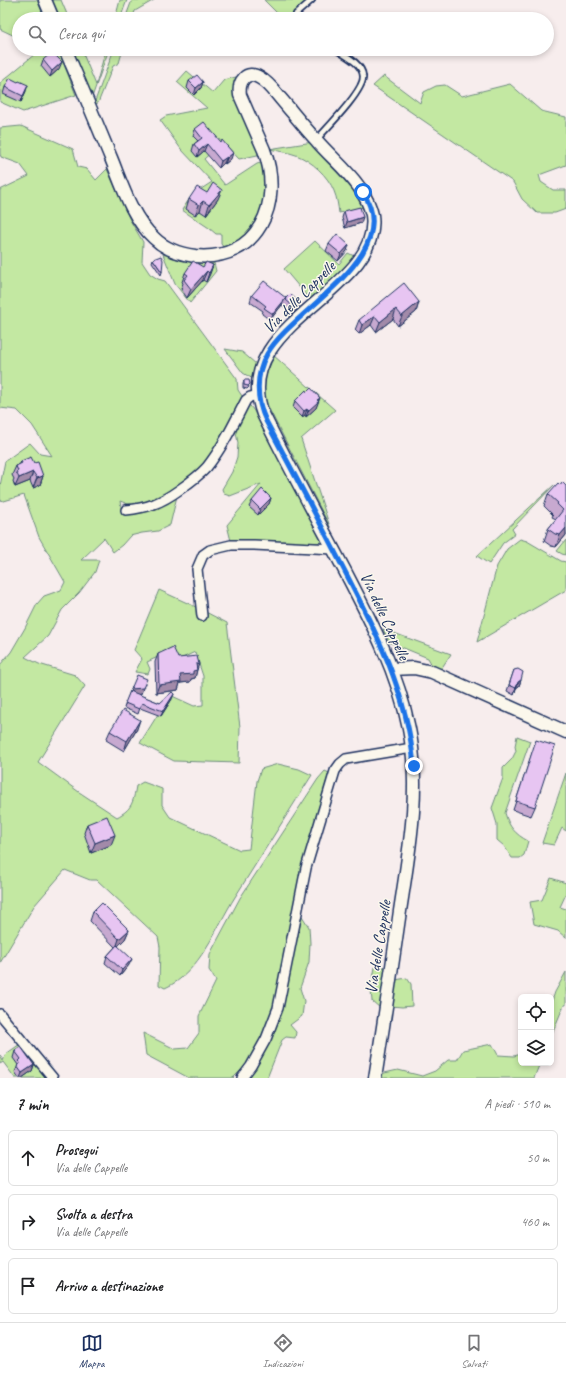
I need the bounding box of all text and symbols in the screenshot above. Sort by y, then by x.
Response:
search box [12,12,554,56]
icon: search [26,23,48,45]
text: Cerca qui [58,25,104,44]
route start [354,183,372,201]
street label: Via delle Cappelle [258,255,341,338]
street label: Via delle Cappelle [356,569,415,665]
route end [405,757,423,775]
street label: Via delle Cappelle [360,897,396,995]
map controls [518,994,554,1066]
button: locate [518,994,554,1030]
button: layers [518,1030,554,1066]
text: 7 min [16,1094,49,1115]
text: A piedi · 510 m [485,1096,550,1112]
text: Prosegui [55,1141,97,1160]
icon: ahead [17,1147,39,1169]
text: 50 m [527,1150,549,1166]
text: Via delle Cappelle [55,1160,127,1176]
text: Svolta a destra [55,1205,132,1224]
icon: right [17,1211,39,1233]
text: 460 m [521,1214,549,1230]
text: Via delle Cappelle [55,1224,127,1240]
icon: arrive [17,1275,39,1297]
text: Arrivo a destinazione [55,1277,163,1296]
tab: Mappa [79,1332,105,1370]
tab: Indicazioni [263,1332,303,1370]
tab: Salvati [461,1332,487,1370]

